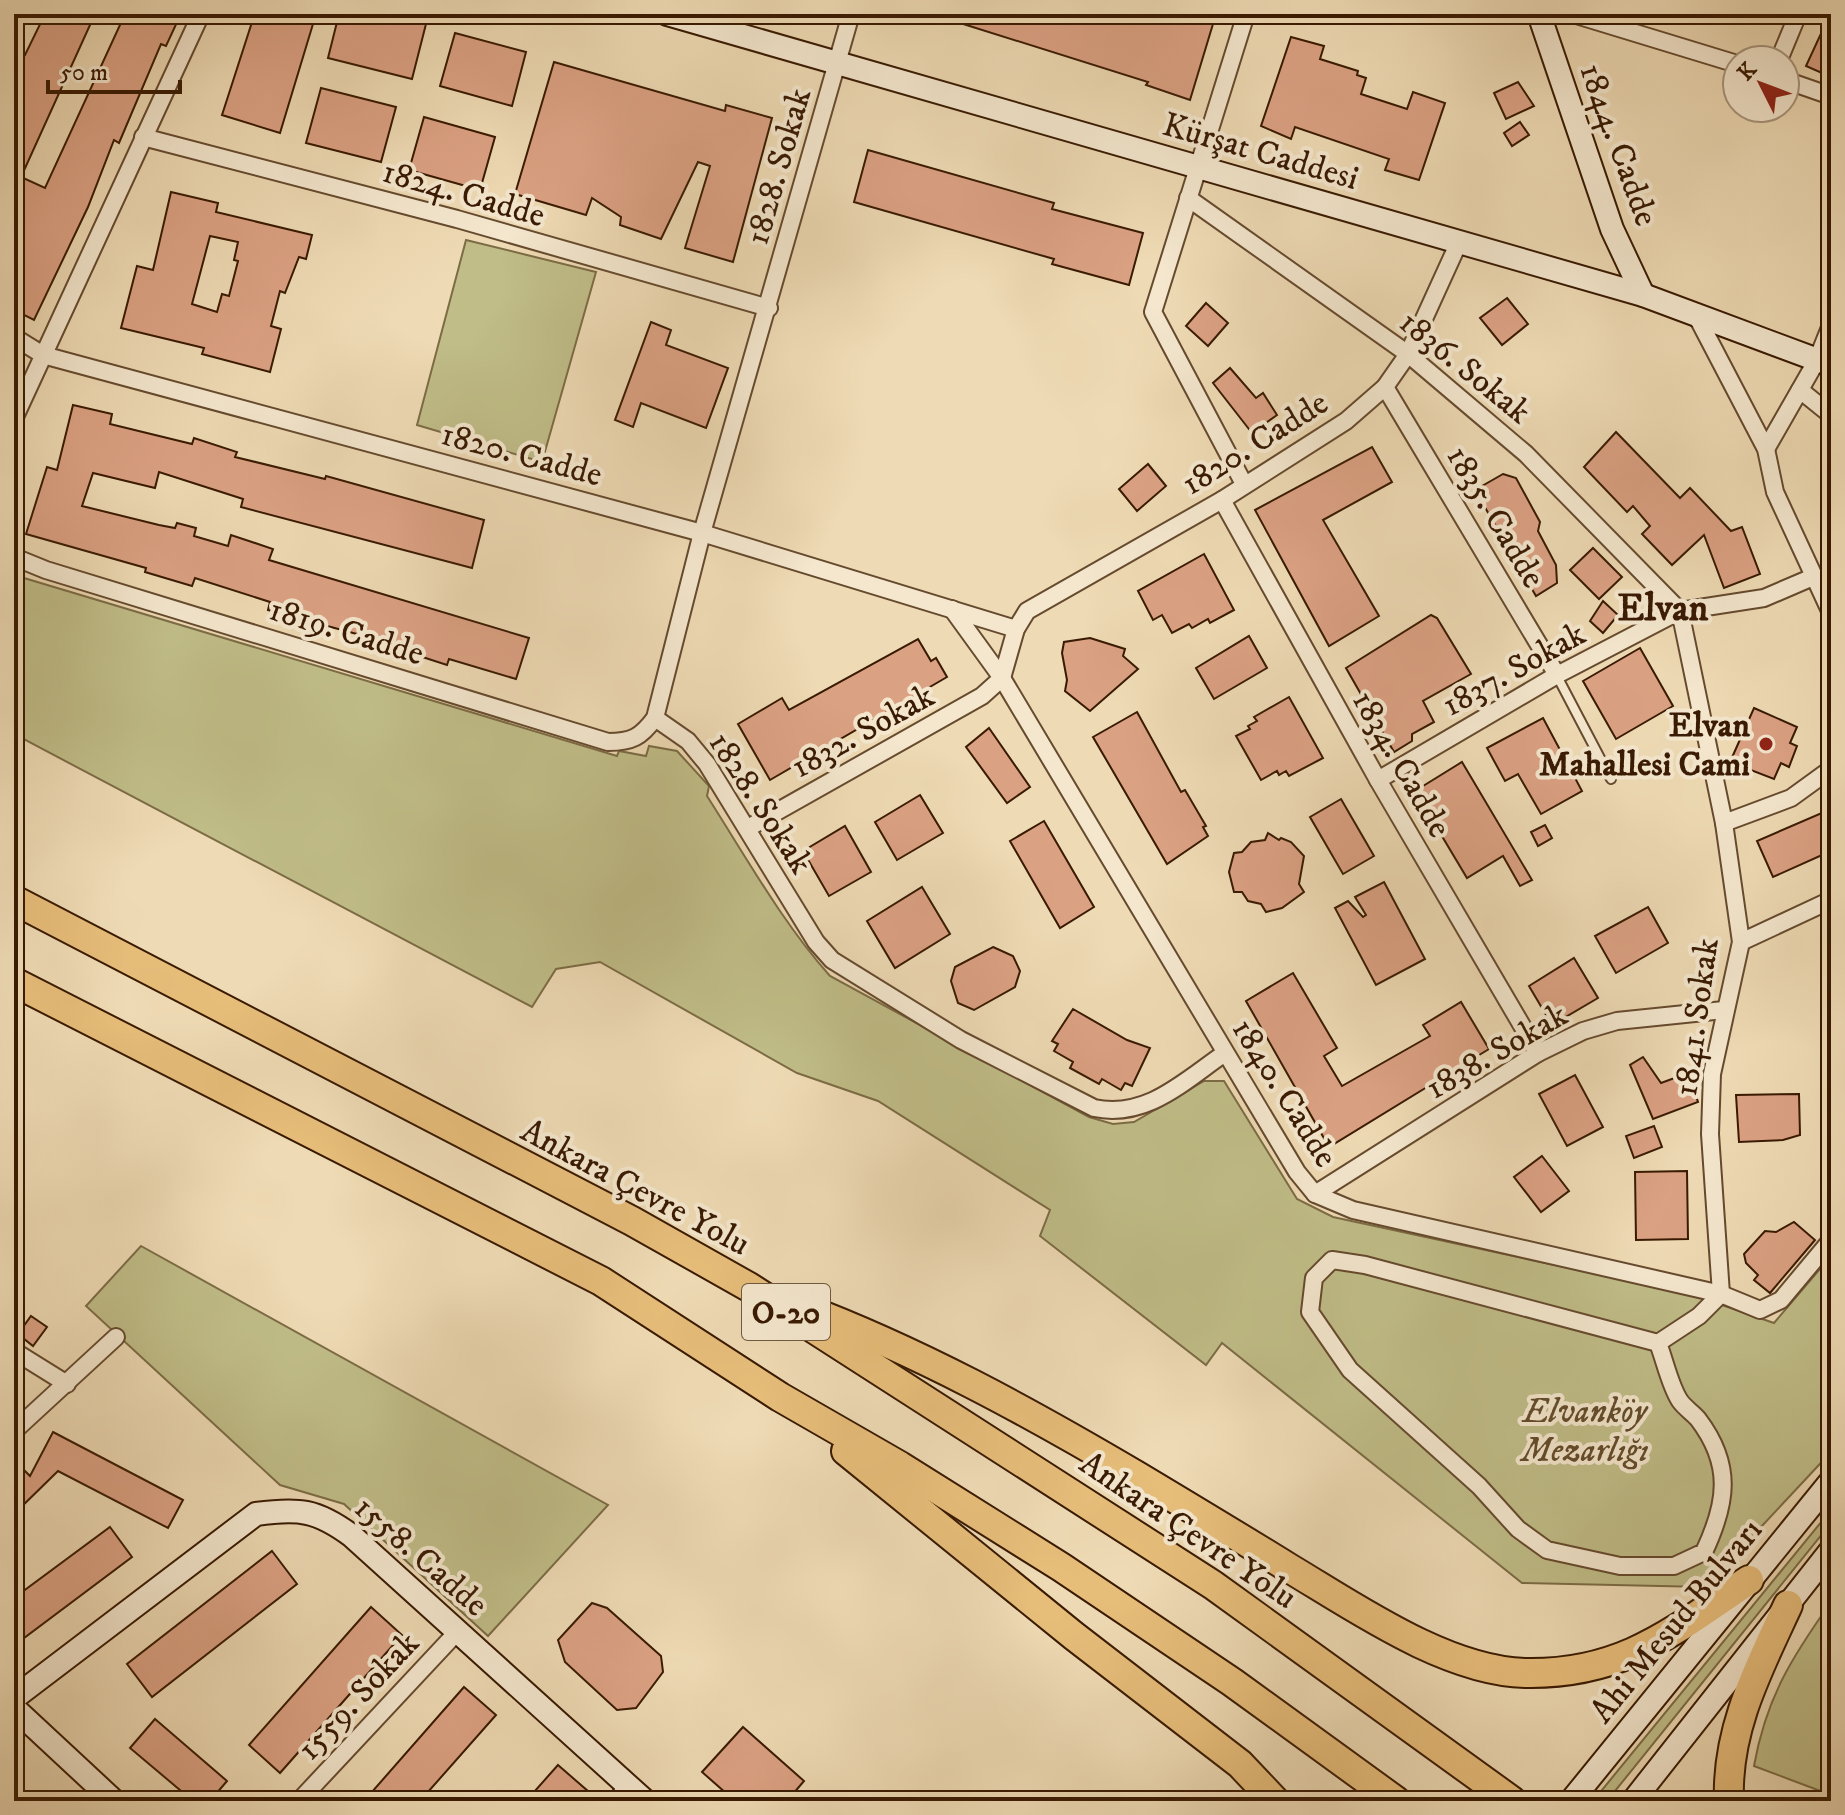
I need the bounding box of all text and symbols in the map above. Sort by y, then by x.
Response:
scale bar [48,44,180,94]
north arrow [1721,44,1801,124]
text: K [1732,56,1763,86]
text: 50 m [60,58,108,88]
street label: 1844. Cadde [1569,58,1667,232]
street label: 1828. Sokak [737,83,821,250]
street label: Kürşat Caddesi [1158,104,1363,200]
street label: 1824. Cadde [377,151,550,237]
street label: 1836. Sokak [1390,302,1539,434]
street label: 1820. Cadde [1174,382,1336,505]
street label: 1820. Cadde [436,413,607,497]
street label: 1835. Cadde [1436,438,1554,596]
district label: Elvan [1618,585,1709,633]
street label: 1819. Cadde [264,589,429,675]
street label: 1837. Sokak [1435,613,1593,726]
street label: 1832. Sokak [784,675,942,788]
street label: 1834. Cadde [1342,683,1460,845]
place label: Elvan Mahallesi Cami [1539,705,1750,786]
street label: 1828. Sokak [699,724,822,882]
marker: Elvan Mahallesi Cami [1757,735,1775,753]
street label: 1841. Sokak [1665,935,1729,1099]
street label: 1838. Sokak [1419,994,1576,1109]
street label: 1840. Cadde [1222,1011,1347,1175]
street label: Ankara Çevre Yolu [514,1110,757,1266]
road number: O-20 [742,1284,830,1340]
park label: Elvanköy Mezarlığı [1520,1391,1649,1472]
street label: Ankara Çevre Yolu [1071,1443,1304,1619]
street label: 1558. Cadde [345,1487,496,1626]
street label: Ahi Mesud Bulvarı [1581,1511,1772,1732]
street label: 1559. Sokak [288,1623,429,1769]

